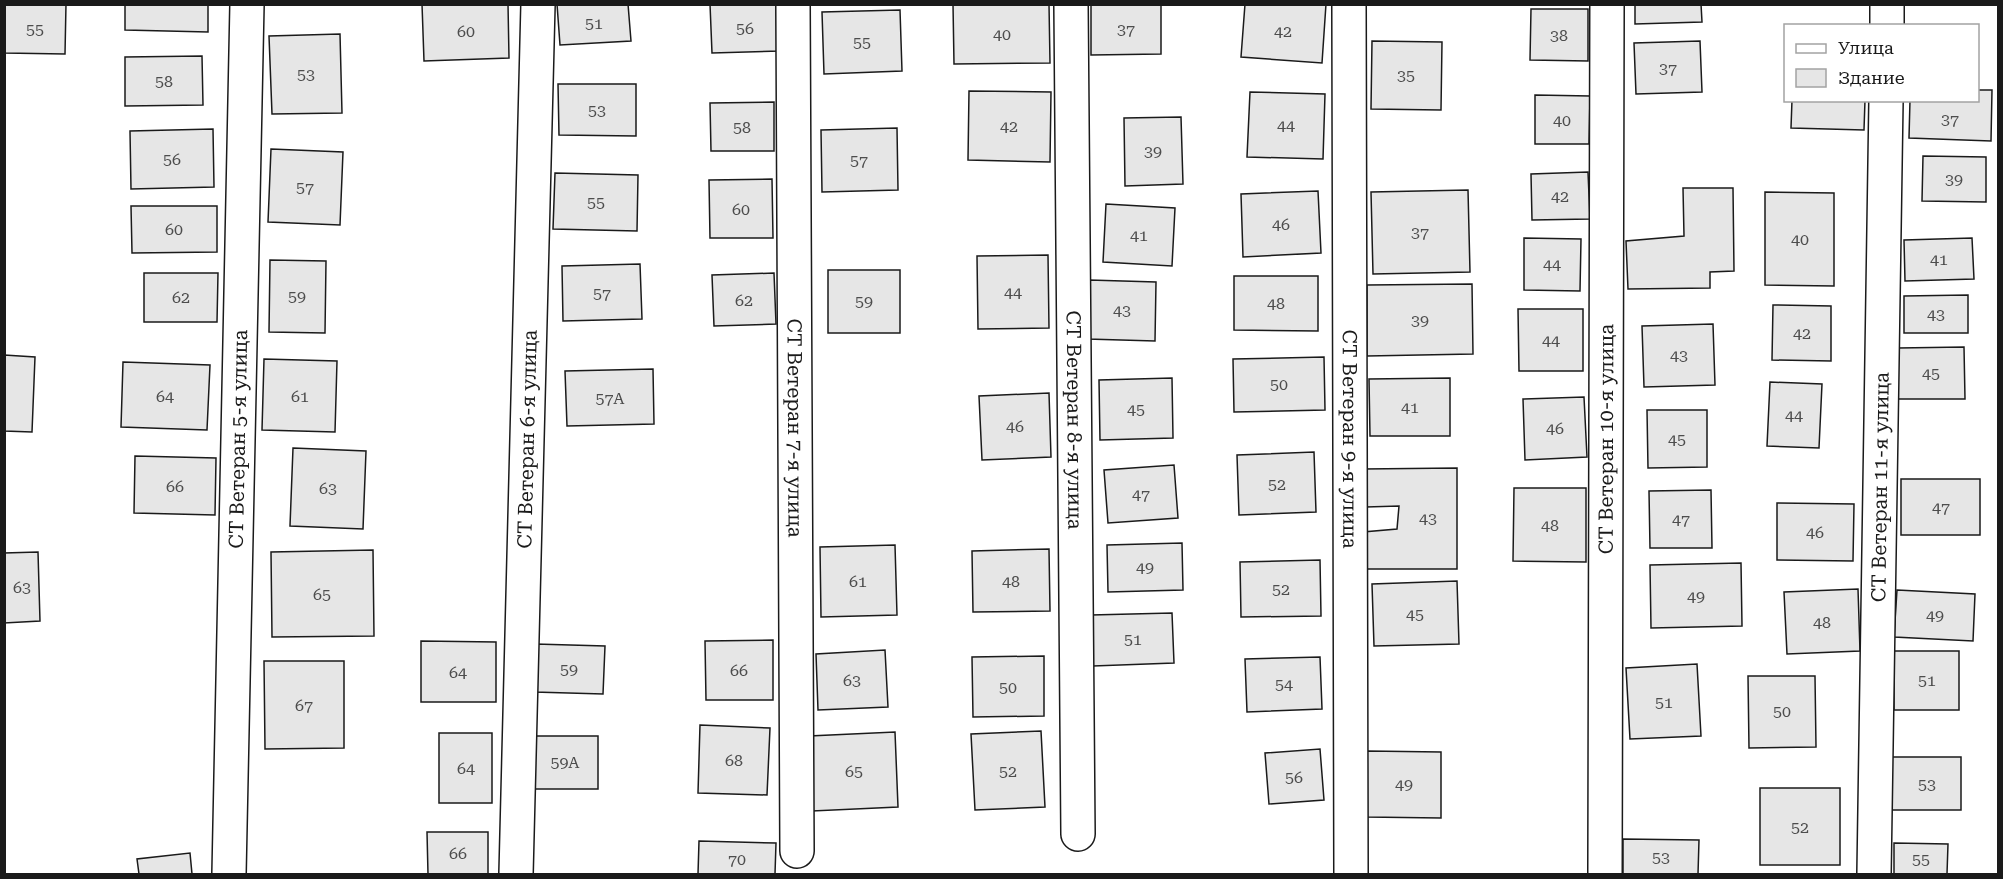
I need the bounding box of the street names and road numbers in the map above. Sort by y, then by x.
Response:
street label: СТ Ветеран 8-я улица [1062,310,1087,530]
street label: СТ Ветеран 7-я улица [782,318,808,538]
street label: СТ Ветеран 10-я улица [1594,324,1618,554]
street label: СТ Ветеран 5-я улица [224,329,252,549]
street label: СТ Ветеран 6-я улица [512,329,542,549]
street label: СТ Ветеран 9-я улица [1338,329,1362,549]
street label: СТ Ветеран 11-я улица [1866,372,1894,602]

